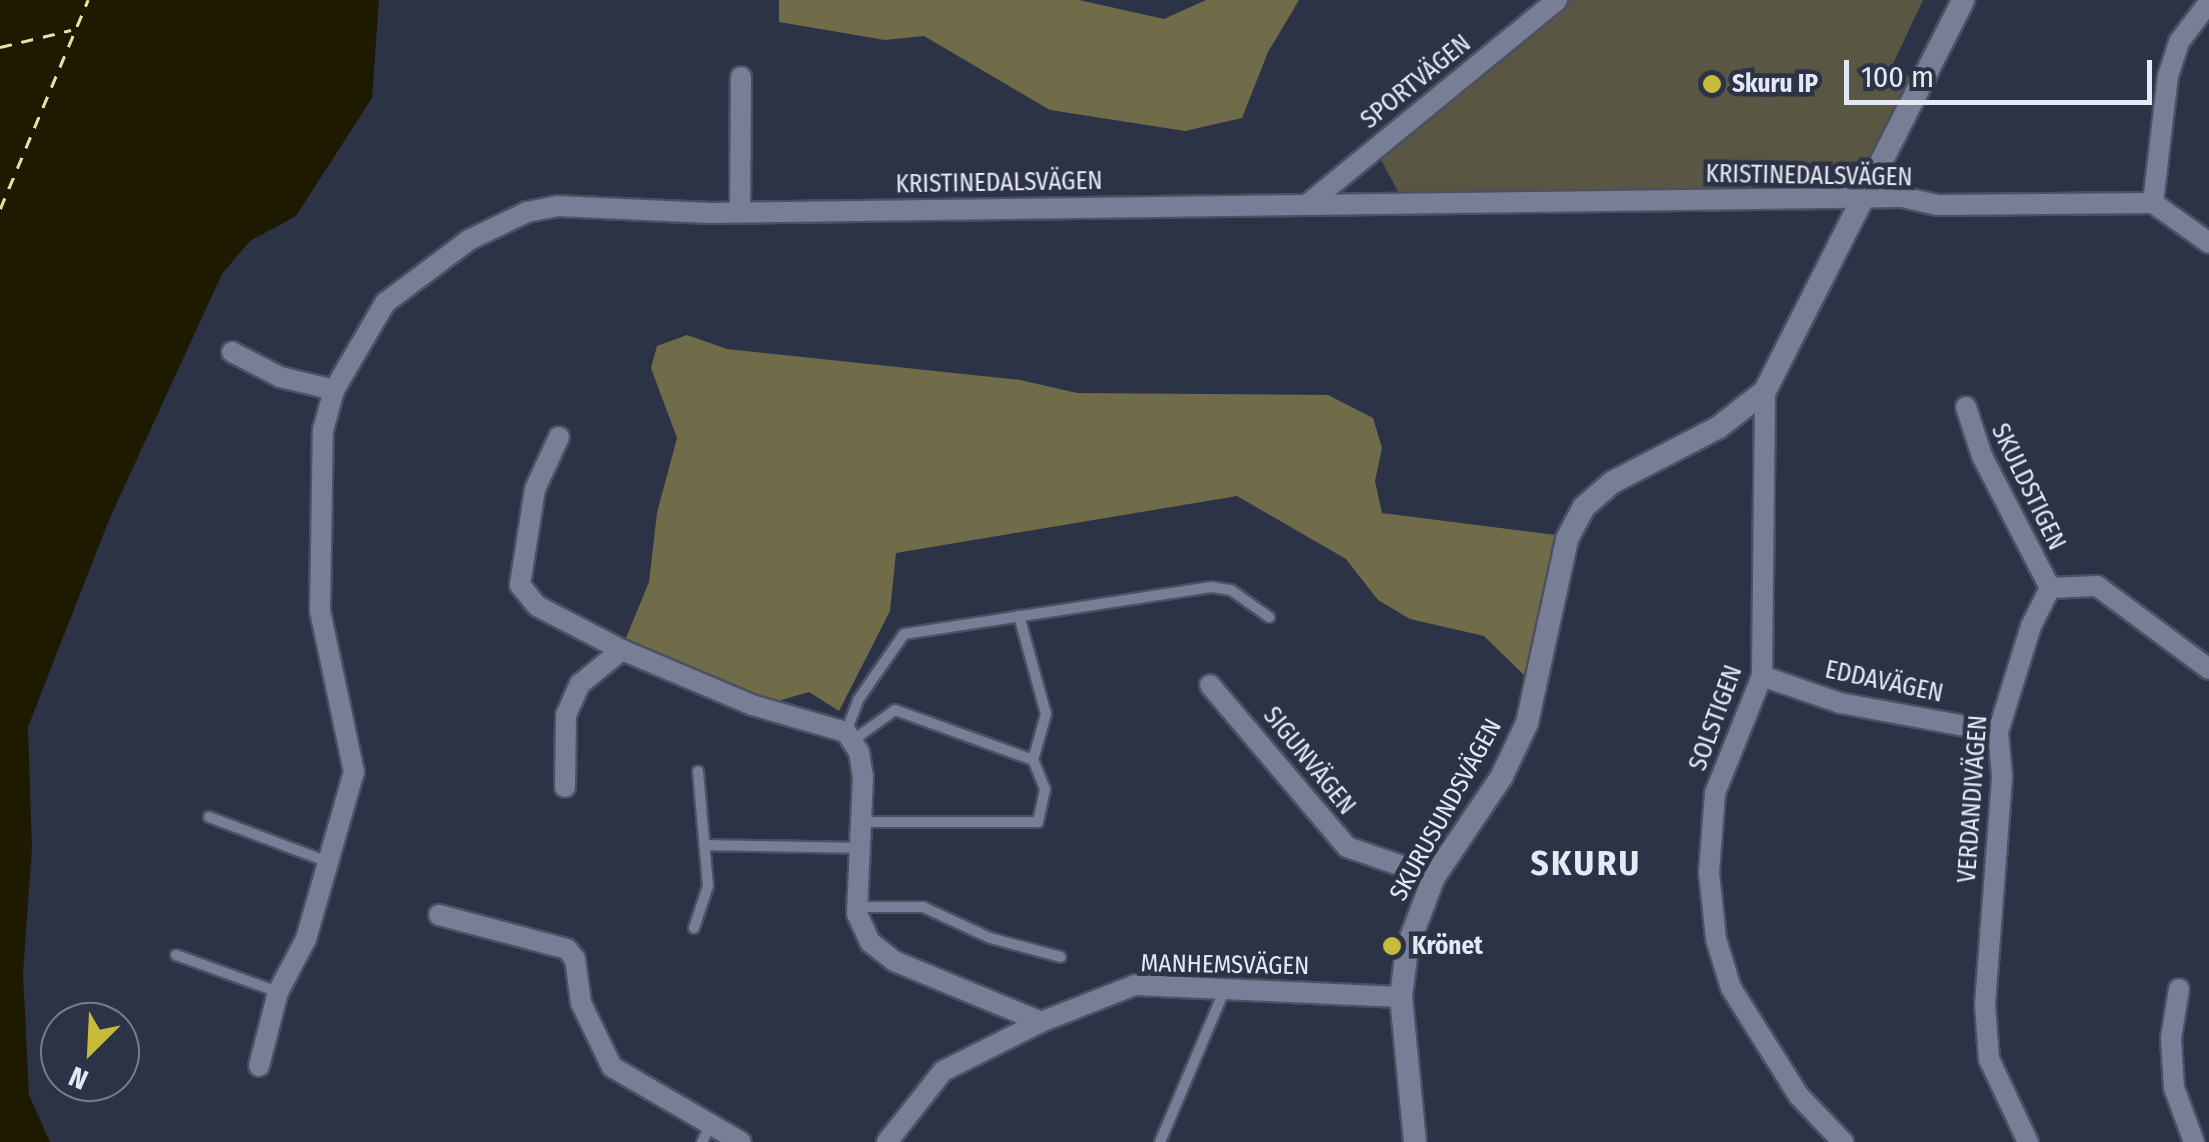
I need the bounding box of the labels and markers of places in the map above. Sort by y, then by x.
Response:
place label: Skuru IP [1732,69,1818,99]
marker: Skuru IP [1701,73,1723,95]
place label: Krönet [1412,931,1483,961]
marker: Krönet [1381,935,1403,957]

